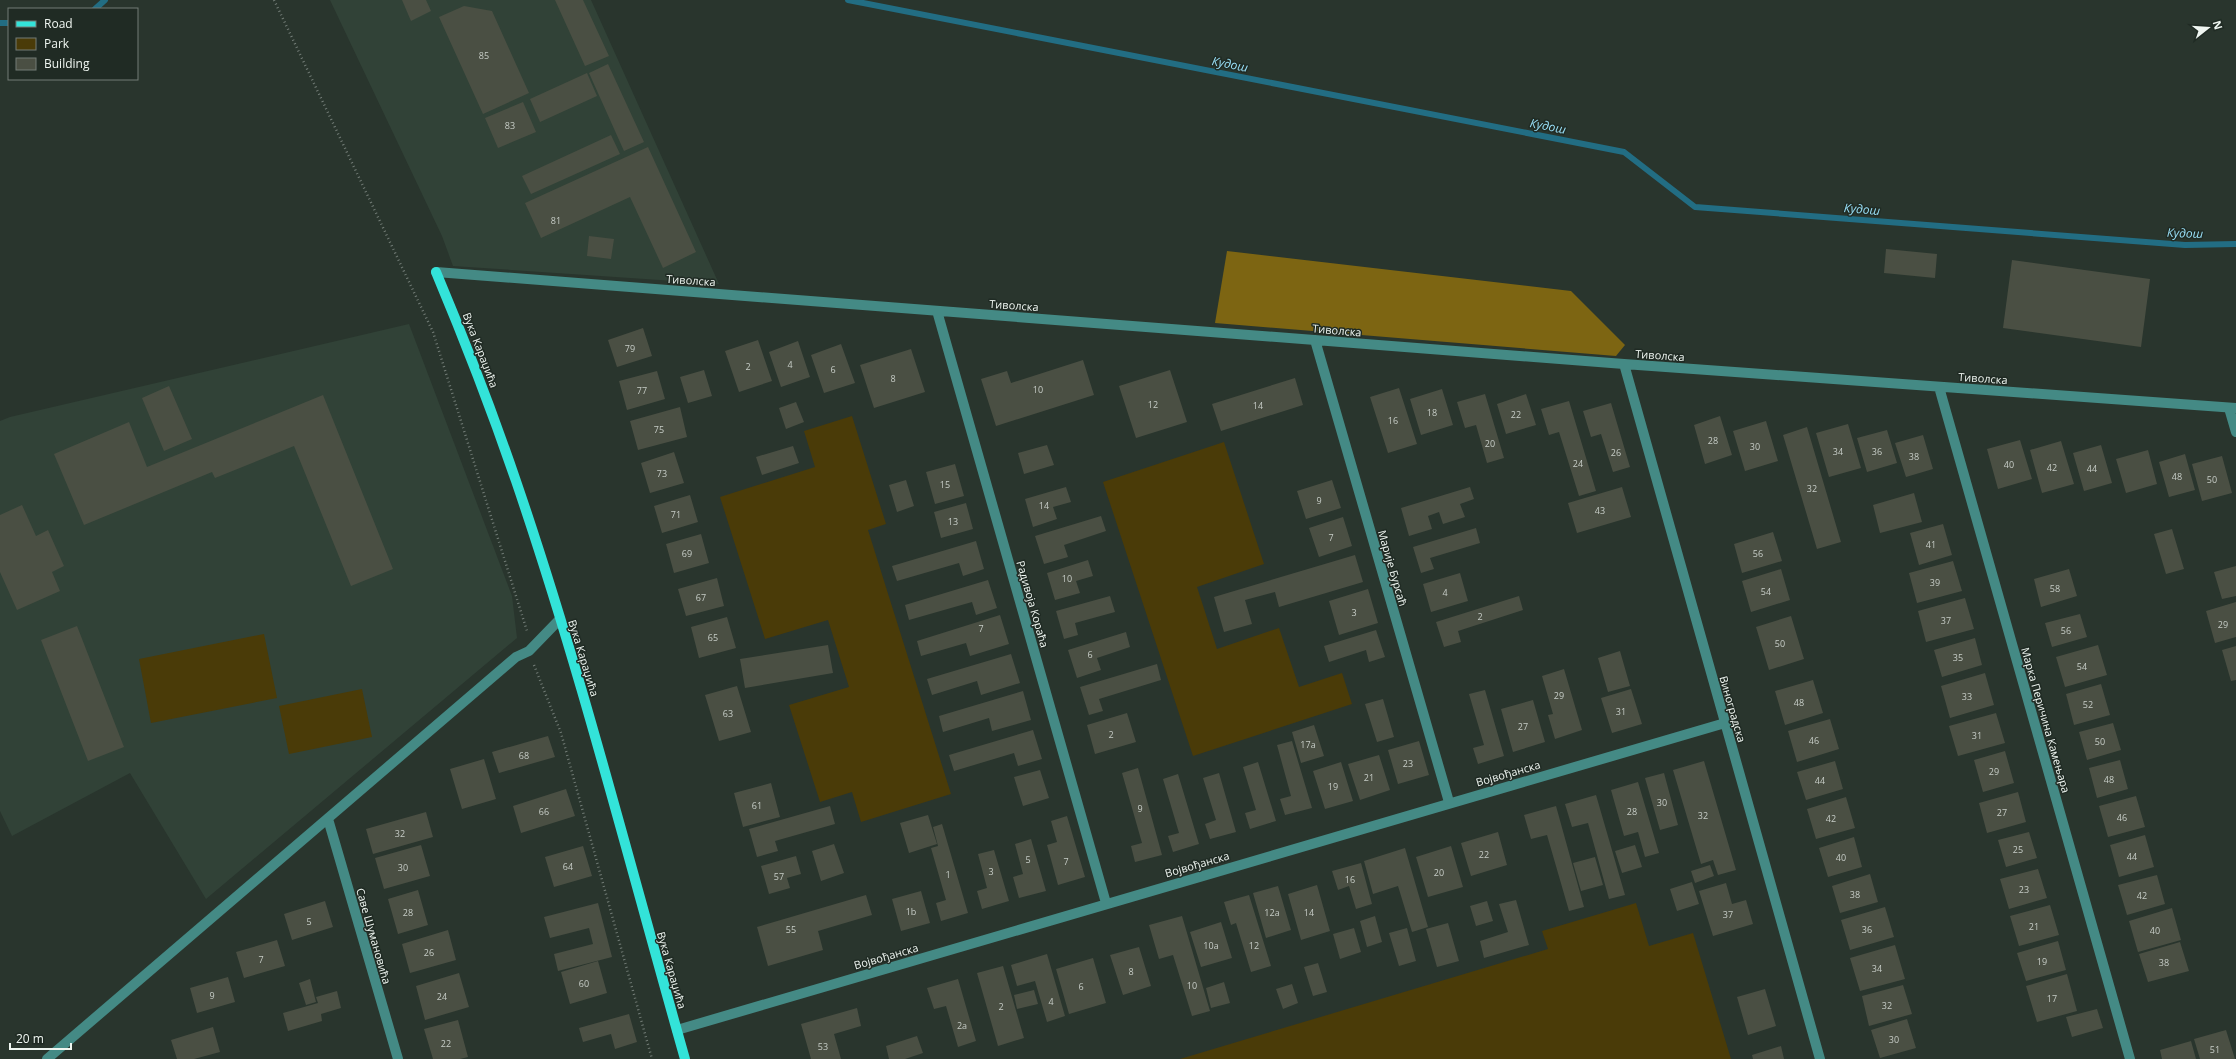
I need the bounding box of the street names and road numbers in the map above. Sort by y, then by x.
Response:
street label: Тиволска [666,271,716,289]
street label: Тиволска [989,296,1039,314]
street label: Вука Караџића [460,310,502,390]
street label: Тиволска [1312,320,1362,340]
street label: Тиволска [1635,346,1685,364]
street label: Тиволска [1958,369,2008,387]
street label: Марије Бурсаћ [1375,528,1411,608]
street label: Радивоја Кораћа [1013,559,1053,649]
street label: Вука Караџића [565,618,603,698]
street label: Марка Перичина Камењара [2018,646,2074,794]
street label: Виноградска [1716,674,1750,744]
street label: Војвођанска [1474,757,1542,789]
street label: Војвођанска [1163,848,1231,880]
street label: Саве Шумановића [353,886,395,986]
street label: Вука Караџића [654,930,690,1010]
street label: Војвођанска [852,940,920,972]

